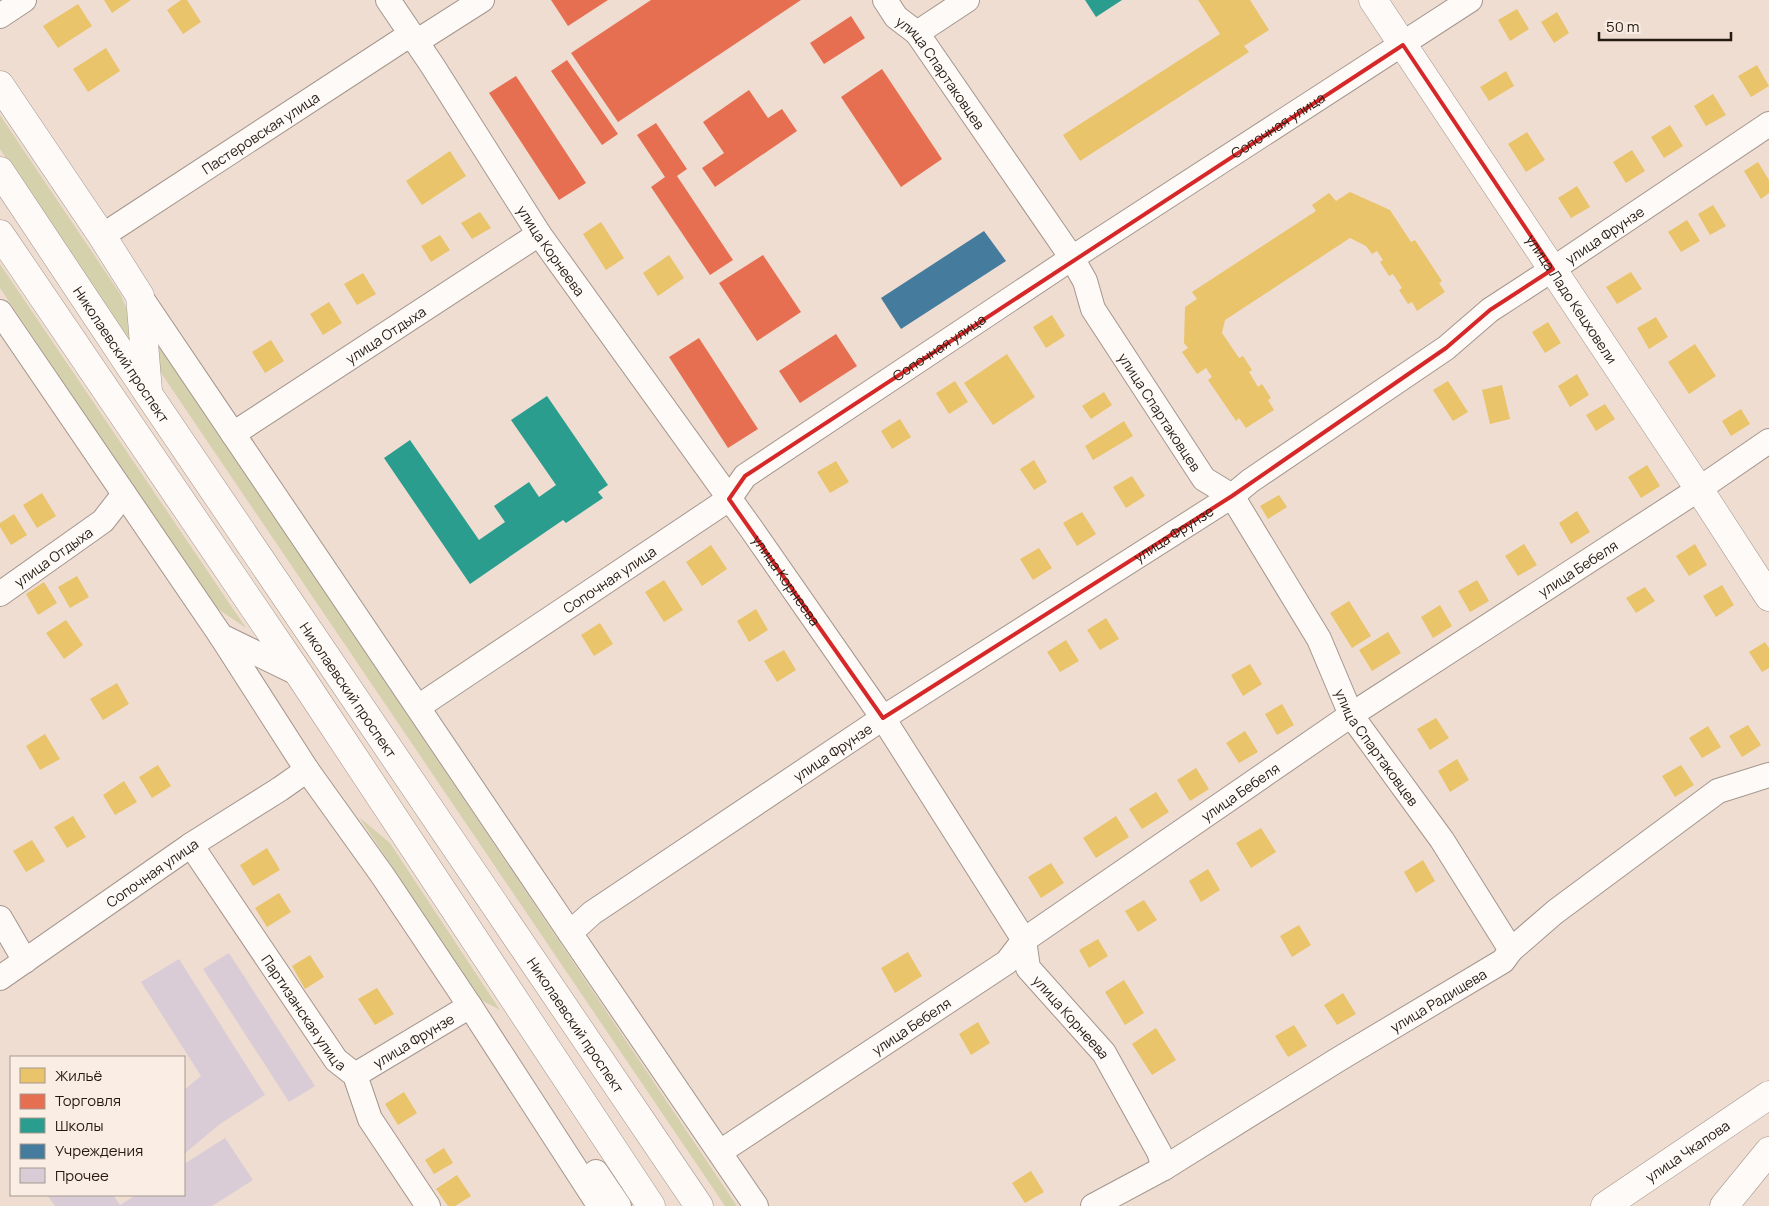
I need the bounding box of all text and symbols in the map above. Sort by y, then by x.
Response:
scale bar [1599,10,1732,42]
street label: улица Спартаковцев [892,11,990,133]
text: 50 m [1606,16,1640,37]
street label: Пастеровская улица [198,87,323,178]
street label: Сопочная улица [1227,87,1328,162]
street label: улица Корнеева [513,201,590,299]
street label: улица Фрунзе [1561,201,1647,268]
street label: улица Ладо Кецховели [1522,230,1622,367]
street label: Николаевский проспект [70,282,174,426]
street label: улица Отдыха [342,301,429,368]
street label: Сопочная улица [888,309,989,385]
street label: улица Спартаковцев [1114,349,1206,475]
street label: улица Фрунзе [1130,501,1217,566]
street label: улица Отдыха [10,522,96,591]
street label: улица Корнеева [749,531,825,629]
street label: улица Бебеля [1534,535,1621,601]
street label: Сопочная улица [559,541,660,617]
street label: Николаевский проспект [296,618,402,761]
street label: улица Спартаковцев [1331,685,1424,810]
street label: улица Фрунзе [789,719,876,785]
street label: улица Бебеля [1197,758,1283,825]
street label: Сопочная улица [102,834,202,911]
street label: Партизанская улица [258,951,351,1074]
street label: Николаевский проспект [523,953,629,1096]
street label: улица Радищева [1386,964,1490,1036]
street label: улица Корнеева [1029,971,1115,1062]
street label: улица Бебеля [868,992,954,1059]
street label: улица Фрунзе [369,1008,457,1072]
legend [10,1056,185,1196]
text: Жильё [55,1065,103,1086]
text: Торговля [55,1090,121,1111]
text: Школы [55,1115,103,1136]
street label: улица Чкалова [1641,1115,1733,1186]
text: Учреждения [55,1140,143,1161]
text: Прочее [55,1165,109,1186]

